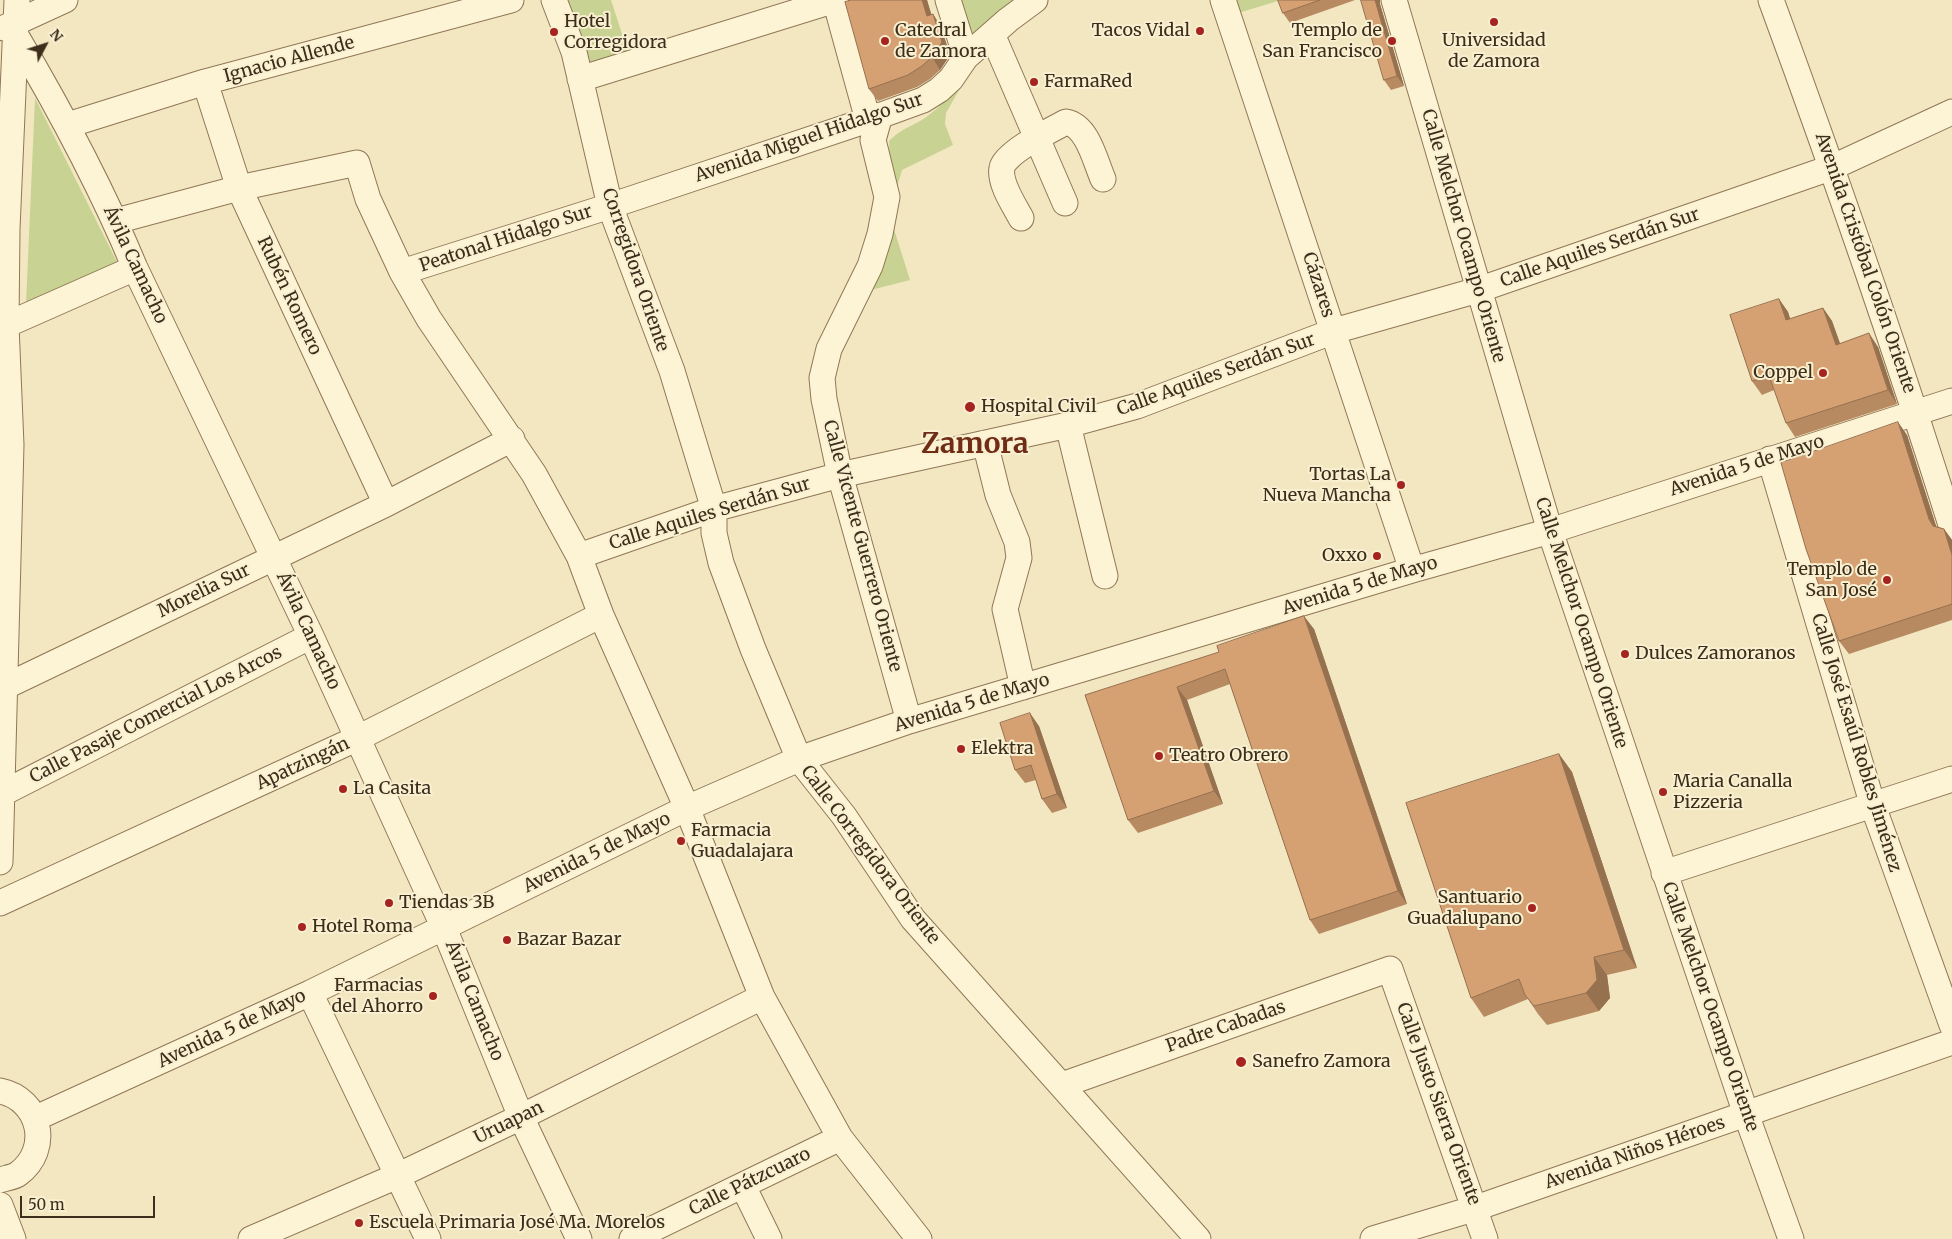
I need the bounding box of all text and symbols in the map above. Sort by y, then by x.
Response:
place label: Hotel Corregidora [564,11,667,54]
marker: Universidad de Zamora [1488,16,1500,28]
north arrow [20,20,70,70]
place label: Catedral de Zamora [895,20,987,62]
place label: Tacos Vidal [1092,20,1190,42]
place label: Templo de San Francisco [1262,20,1382,62]
text: N [46,25,67,45]
marker: Tacos Vidal [1194,25,1206,37]
marker: Hotel Corregidora [548,26,560,38]
place label: Universidad de Zamora [1442,30,1546,72]
street label: Ignacio Allende [221,32,357,88]
marker: Catedral de Zamora [879,35,891,47]
marker: Templo de San Francisco [1386,35,1398,47]
place label: FarmaRed [1044,71,1132,93]
marker: FarmaRed [1028,76,1040,88]
street label: Avenida Miguel Hidalgo Sur [692,89,926,187]
street label: Calle Melchor Ocampo Oriente [1416,107,1510,365]
street label: Avenida Cristóbal Colón Oriente [1810,130,1920,396]
street label: Corregidora Oriente [597,185,673,355]
street label: Peatonal Hidalgo Sur [417,201,595,277]
street label: Ávila Camacho [98,203,172,327]
street label: Calle Aquiles Serdán Sur [1498,204,1702,292]
street label: Rubén Romero [252,233,326,359]
street label: Cázares [1297,250,1339,320]
street label: Calle Aquiles Serdán Sur [1114,329,1318,421]
place label: Coppel [1753,362,1813,384]
marker: Coppel [1817,367,1829,379]
place label: Hospital Civil [981,396,1096,418]
marker: Hospital Civil [963,400,977,414]
street label: Calle Vicente Guerrero Oriente [818,418,906,674]
district label: Zamora [921,428,1029,462]
street label: Avenida 5 de Mayo [1667,431,1827,501]
place label: Tortas La Nueva Mancha [1263,464,1391,506]
street label: Calle Aquiles Serdán Sur [607,473,813,555]
marker: Tortas La Nueva Mancha [1395,479,1407,491]
street label: Calle Melchor Ocampo Oriente [1530,495,1632,751]
place label: Oxxo [1322,545,1367,567]
marker: Oxxo [1371,550,1383,562]
street label: Avenida 5 de Mayo [1280,552,1440,620]
street label: Morelia Sur [154,559,254,623]
place label: Templo de San José [1787,559,1877,602]
street label: Ávila Camacho [271,569,345,693]
marker: Templo de San José [1881,574,1893,586]
street label: Calle José Esaúl Robles Jiménez [1806,611,1906,875]
street label: Calle Pasaje Comercial Los Arcos [26,642,286,788]
place label: Dulces Zamoranos [1635,643,1796,665]
marker: Dulces Zamoranos [1619,648,1631,660]
street label: Avenida 5 de Mayo [892,669,1052,737]
street label: Apatzingán [253,733,353,795]
place label: Elektra [971,738,1034,760]
marker: Elektra [955,743,967,755]
place label: Teatro Obrero [1169,745,1288,767]
marker: Teatro Obrero [1153,750,1165,762]
street label: Calle Corregidora Oriente [796,762,944,948]
place label: Maria Canalla Pizzeria [1673,771,1792,814]
place label: La Casita [353,778,431,800]
marker: La Casita [337,783,349,795]
marker: Maria Canalla Pizzeria [1657,786,1669,798]
street label: Avenida 5 de Mayo [520,808,674,898]
place label: Farmacia Guadalajara [691,820,793,862]
marker: Farmacia Guadalajara [675,835,687,847]
street label: Calle Melchor Ocampo Oriente [1657,879,1763,1135]
place label: Santuario Guadalupano [1407,887,1522,930]
place label: Tiendas 3B [399,892,494,914]
marker: Tiendas 3B [383,897,395,909]
marker: Santuario Guadalupano [1526,902,1538,914]
place label: Hotel Roma [312,916,413,938]
marker: Hotel Roma [296,921,308,933]
place label: Bazar Bazar [517,929,622,951]
marker: Bazar Bazar [501,934,513,946]
street label: Ávila Camacho [440,938,508,1064]
place label: Farmacias del Ahorro [331,975,423,1018]
street label: Avenida 5 de Mayo [154,985,310,1073]
marker: Farmacias del Ahorro [427,990,439,1002]
street label: Padre Cabadas [1163,996,1289,1058]
street label: Calle Justo Sierra Oriente [1391,1000,1485,1208]
place label: Sanefro Zamora [1252,1051,1391,1073]
marker: Sanefro Zamora [1234,1055,1248,1069]
street label: Uruapan [471,1097,547,1149]
street label: Avenida Niños Héroes [1542,1112,1728,1194]
street label: Calle Pátzcuaro [686,1143,814,1221]
scale bar [22,1186,158,1218]
text: 50 m [28,1195,65,1214]
place label: Escuela Primaria José Ma. Morelos [369,1212,665,1234]
marker: Escuela Primaria José Ma. Morelos [353,1217,365,1229]

